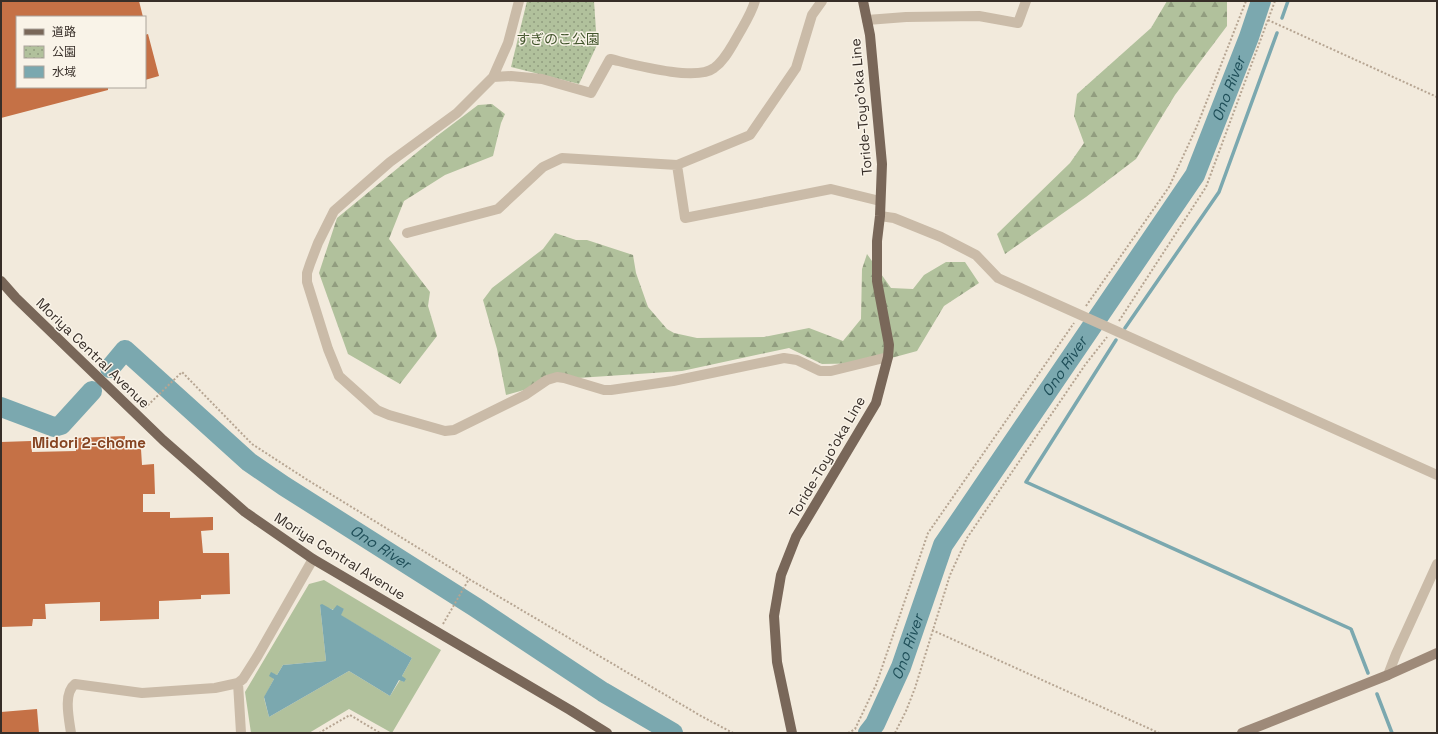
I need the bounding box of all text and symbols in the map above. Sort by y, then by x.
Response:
legend [16,16,146,88]
text: 道路 [52,24,76,40]
park label: すぎのこ公園 [516,30,600,48]
street label: Toride-Toyo'oka Line [846,38,876,176]
text: 公園 [52,44,76,60]
water label: Ono River [1207,53,1250,124]
text: 水域 [52,64,76,80]
street label: Moriya Central Avenue [32,294,154,412]
water label: Ono River [1037,332,1092,400]
street label: Toride-Toyo'oka Line [785,393,869,521]
district label: Midori 2-chome [32,433,146,452]
street label: Moriya Central Avenue [271,508,409,604]
water label: Ono River [347,520,415,574]
water label: Ono River [887,611,928,683]

